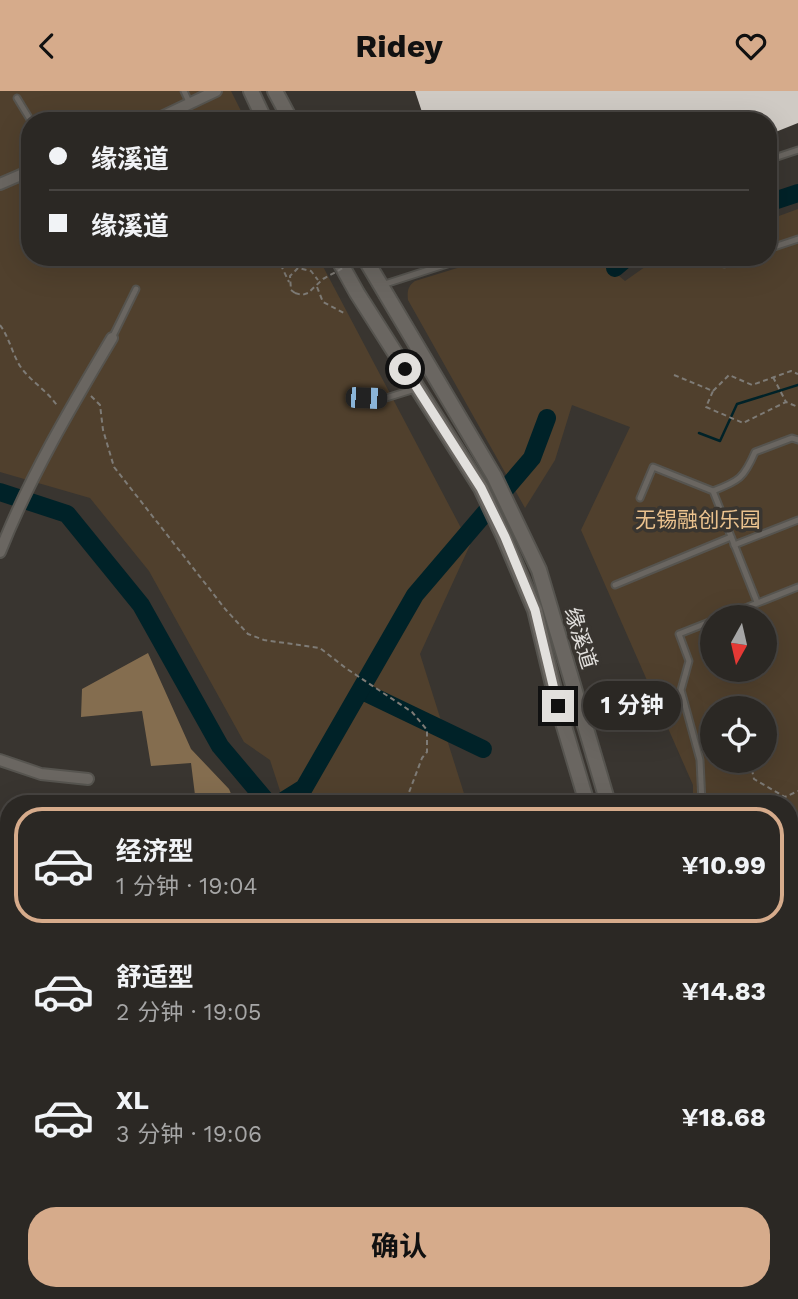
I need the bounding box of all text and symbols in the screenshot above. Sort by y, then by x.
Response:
icon: back [28,27,66,65]
text: Ridey [355,27,443,65]
icon: heart [732,27,770,65]
text: 缘溪道 [91,144,169,174]
text: 缘溪道 [91,211,169,241]
route start [389,353,421,385]
car [345,387,388,409]
park label: 无锡融创乐园 [635,507,761,532]
street label: 缘溪道 [560,604,602,672]
north arrow [700,605,777,683]
map controls [700,605,777,773]
callout: 1 分钟 [582,681,680,731]
route end [542,690,574,722]
text: 1 分钟 [601,692,663,719]
button: locate [700,696,777,773]
icon: car [32,834,95,897]
text: 经济型 [116,836,194,866]
text: ¥10.99 [681,850,766,880]
text: 1 分钟 · 19:04 [116,873,258,900]
icon: car [32,960,95,1023]
text: 舒适型 [116,962,194,992]
text: ¥14.83 [682,976,766,1006]
text: 2 分钟 · 19:05 [116,999,261,1026]
text: XL [116,1085,149,1115]
icon: car [32,1086,95,1149]
text: ¥18.68 [681,1102,766,1132]
text: 3 分钟 · 19:06 [116,1121,262,1148]
button: 确认 [28,1207,770,1287]

